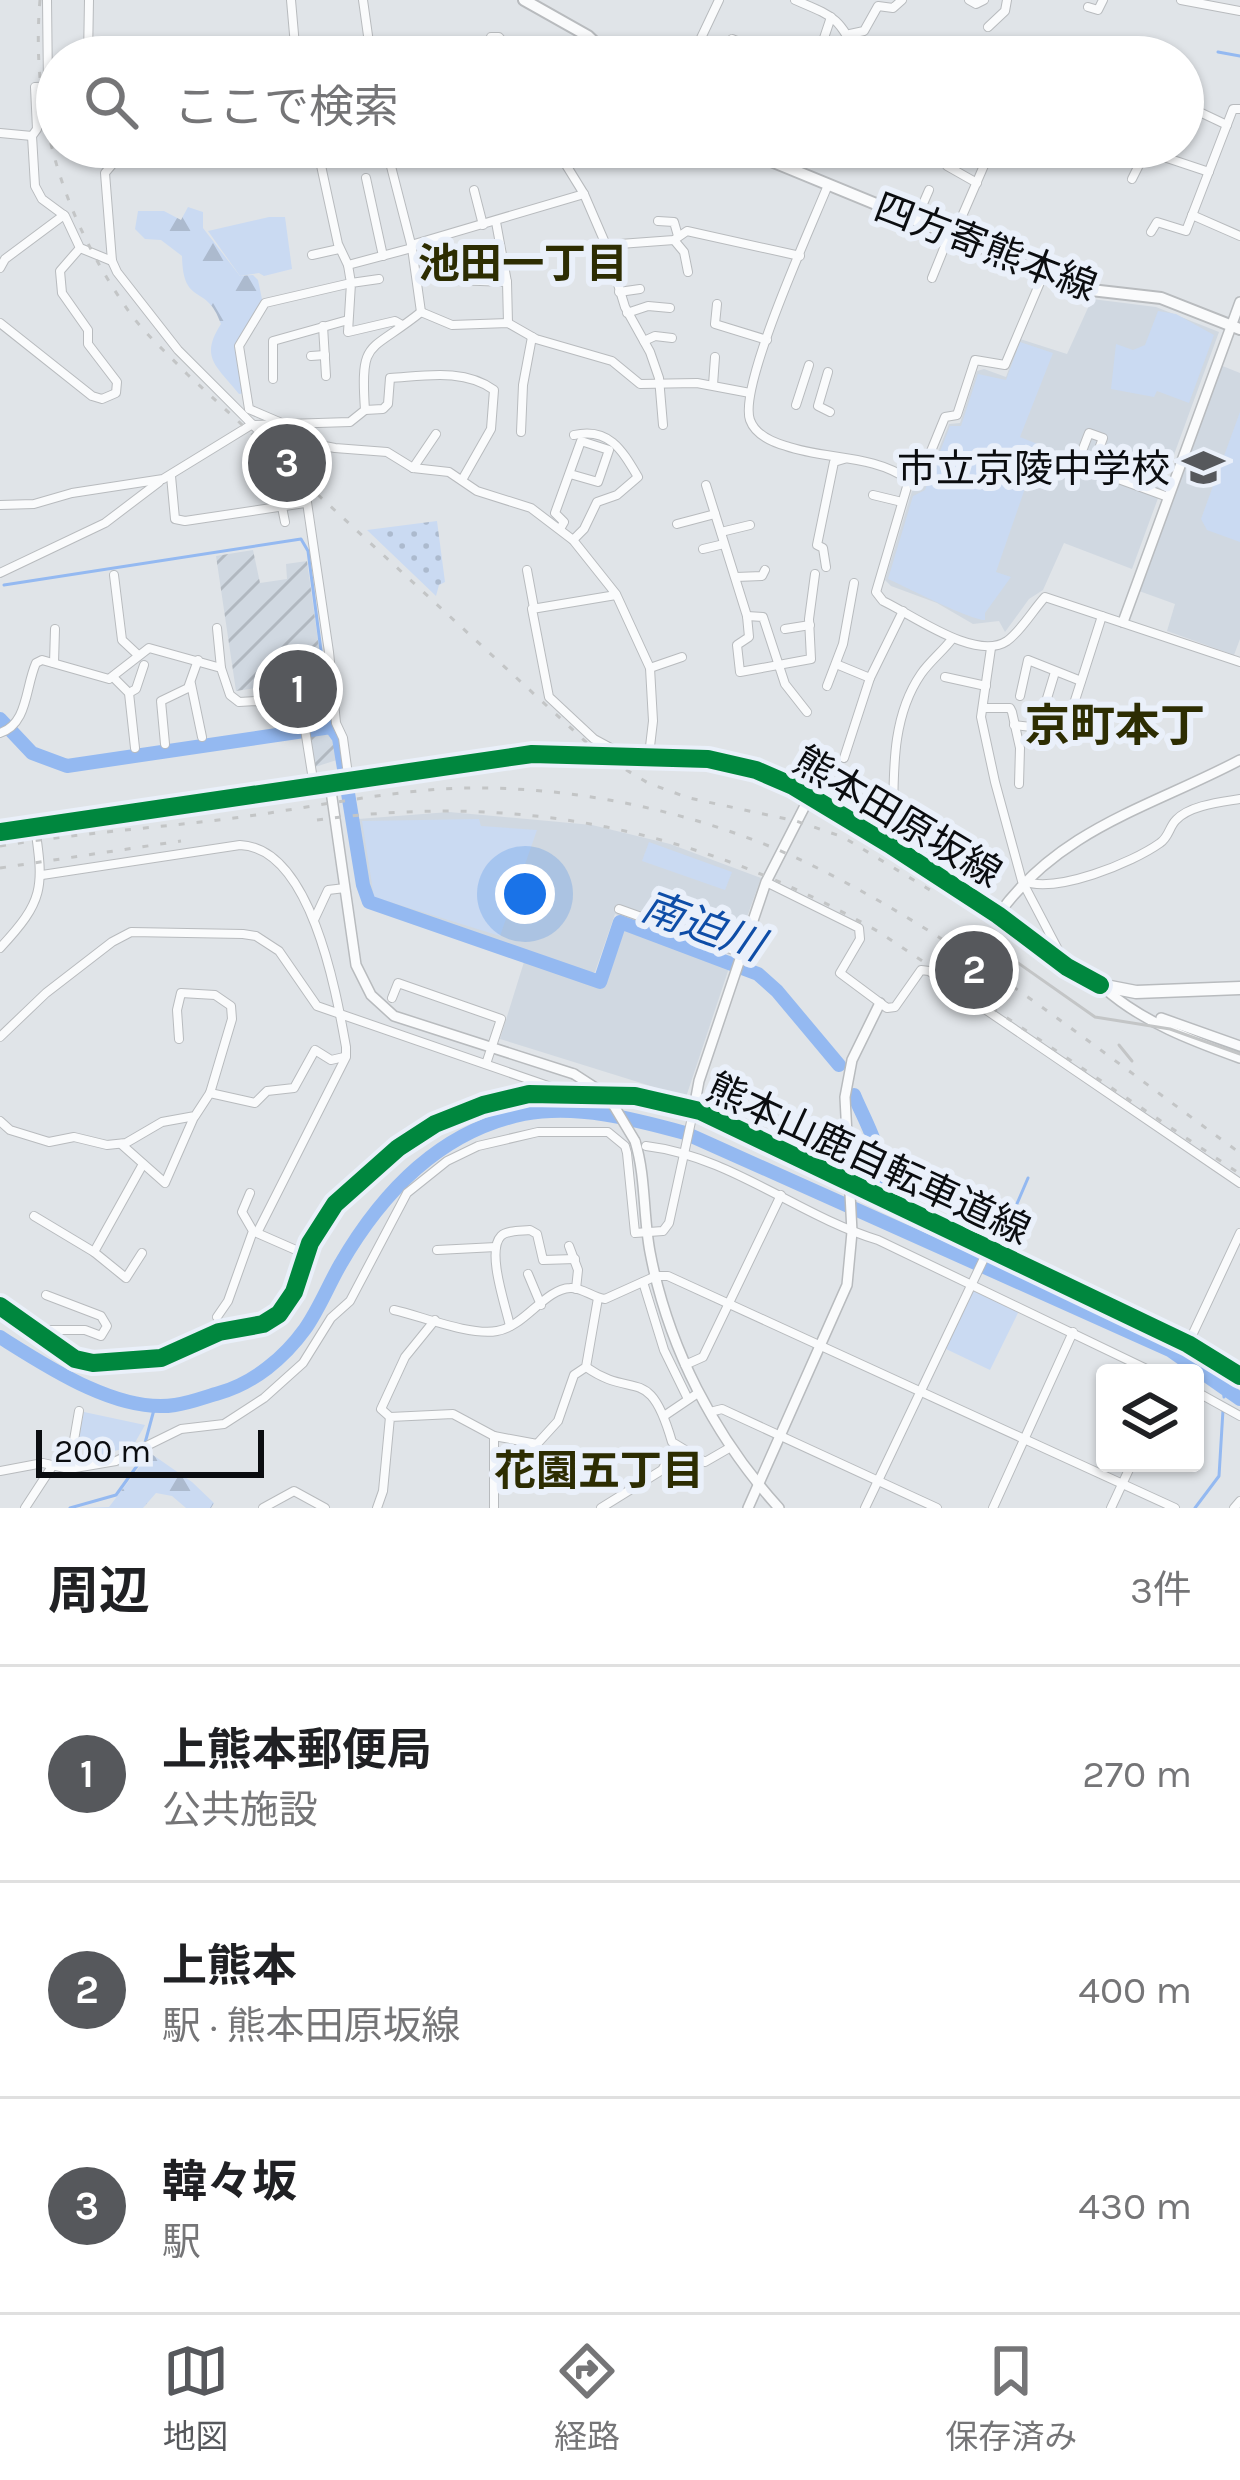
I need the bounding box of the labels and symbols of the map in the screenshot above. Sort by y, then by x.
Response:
street label: 四方寄熊本線 [868,184,1103,310]
district label: 池田一丁目 [418,239,628,289]
pin: 3 [248,418,326,508]
school or university icon: 市立京陵中学校 [1181,445,1227,491]
place label: 市立京陵中学校 [897,446,1170,492]
pin: 1 [259,644,337,734]
district label: 京町本丁 [1025,700,1205,752]
street label: 熊本田原坂線 [785,737,1010,897]
your location [495,864,555,924]
water label: 南迫川 [635,881,774,972]
pin: 2 [935,925,1013,1015]
street label: 熊本山鹿自転車道線 [700,1064,1037,1254]
scale bar [36,1424,264,1477]
district label: 花園五丁目 [494,1446,704,1496]

